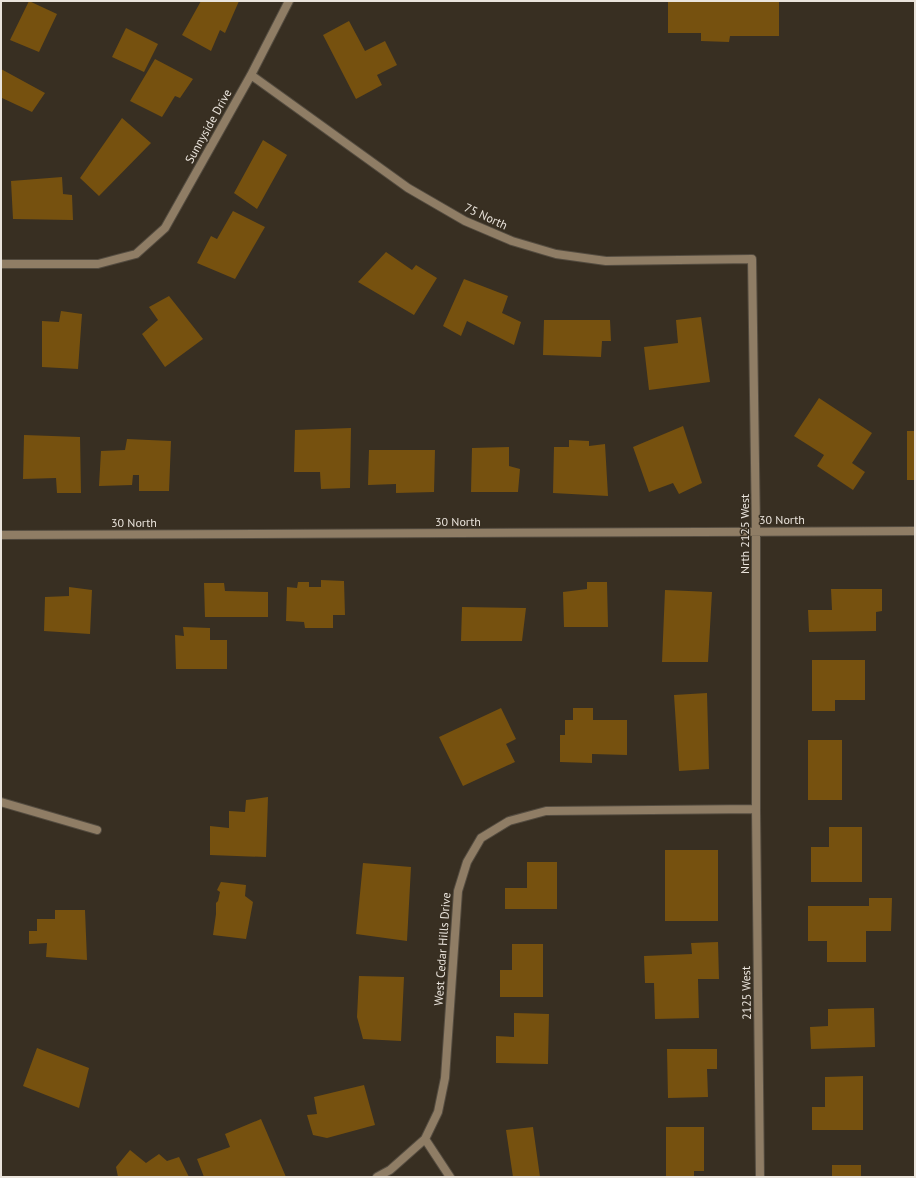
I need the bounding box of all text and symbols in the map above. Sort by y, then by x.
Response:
street label: Sunnyside Drive [181,86,235,166]
street label: 75 North [462,200,510,232]
street label: Nrth 2125 West [737,494,752,574]
street label: 30 North [759,512,805,527]
street label: 30 North [435,514,481,529]
street label: 30 North [111,515,157,530]
street label: West Cedar Hills Drive [431,892,453,1006]
street label: 2125 West [738,966,754,1020]

